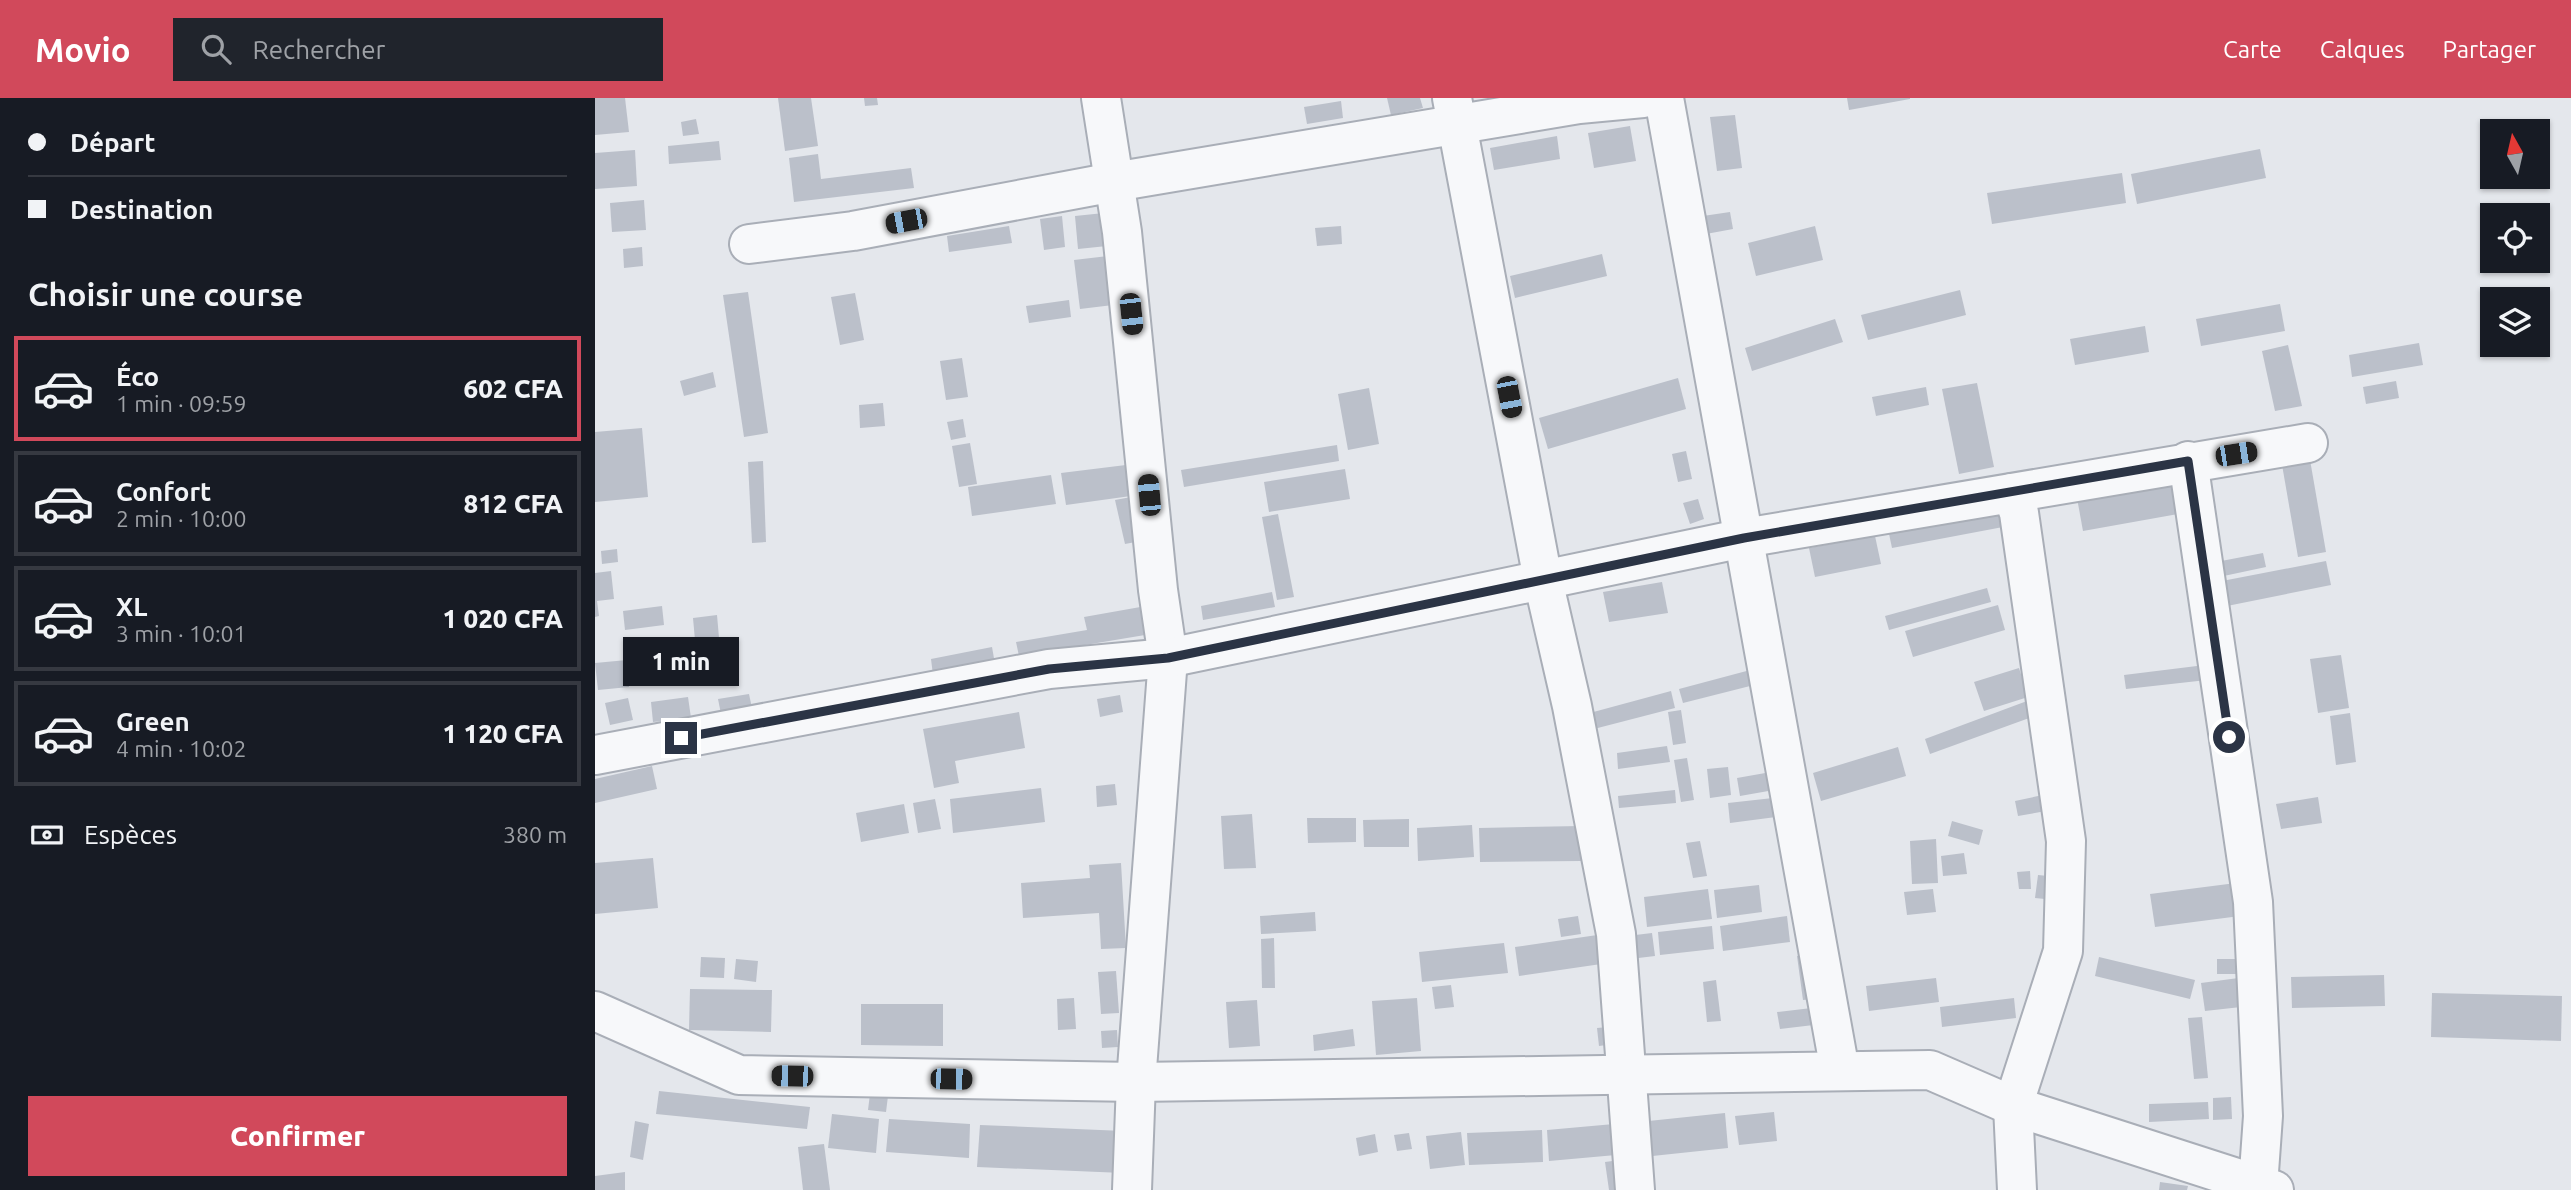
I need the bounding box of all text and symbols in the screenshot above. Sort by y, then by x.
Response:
search box [173,18,663,81]
icon: search [197,30,235,68]
text: Movio [35,31,131,68]
text: Rechercher [253,35,385,64]
text: Carte [2223,36,2282,63]
text: Calques [2320,36,2405,63]
text: Partager [2443,36,2536,63]
north arrow [2480,119,2550,189]
map controls [2480,119,2550,357]
text: Départ [70,128,156,157]
text: Destination [70,195,213,224]
button: locate [2480,203,2550,273]
car [884,207,929,235]
text: Choisir une course [28,276,303,312]
button: layers [2480,287,2550,357]
car [1119,292,1144,336]
icon: car [32,357,95,420]
text: Éco [116,362,159,391]
text: 602 CFA [463,374,563,403]
car [1495,374,1524,420]
text: 1 min · 09:59 [116,391,247,416]
car [2214,440,2259,468]
icon: car [32,472,95,535]
car [1137,473,1162,517]
text: Confort [116,477,211,506]
text: 812 CFA [463,489,563,518]
text: 2 min · 10:00 [116,506,247,531]
icon: car [32,587,95,650]
text: XL [116,592,147,621]
text: 1 020 CFA [443,604,563,633]
text: 3 min · 10:01 [116,621,247,646]
callout: 1 min [623,636,739,686]
text: 1 min [652,649,710,674]
icon: car [32,702,95,765]
text: Green [116,707,190,736]
text: 1 120 CFA [443,719,563,748]
route start [2213,721,2245,753]
route end [665,722,697,754]
text: 4 min · 10:02 [116,736,247,761]
icon: cash [28,816,66,854]
text: Espèces [84,820,177,849]
text: 380 m [503,822,567,847]
car [771,1065,814,1087]
car [930,1068,973,1090]
button: Confirmer [28,1096,567,1176]

